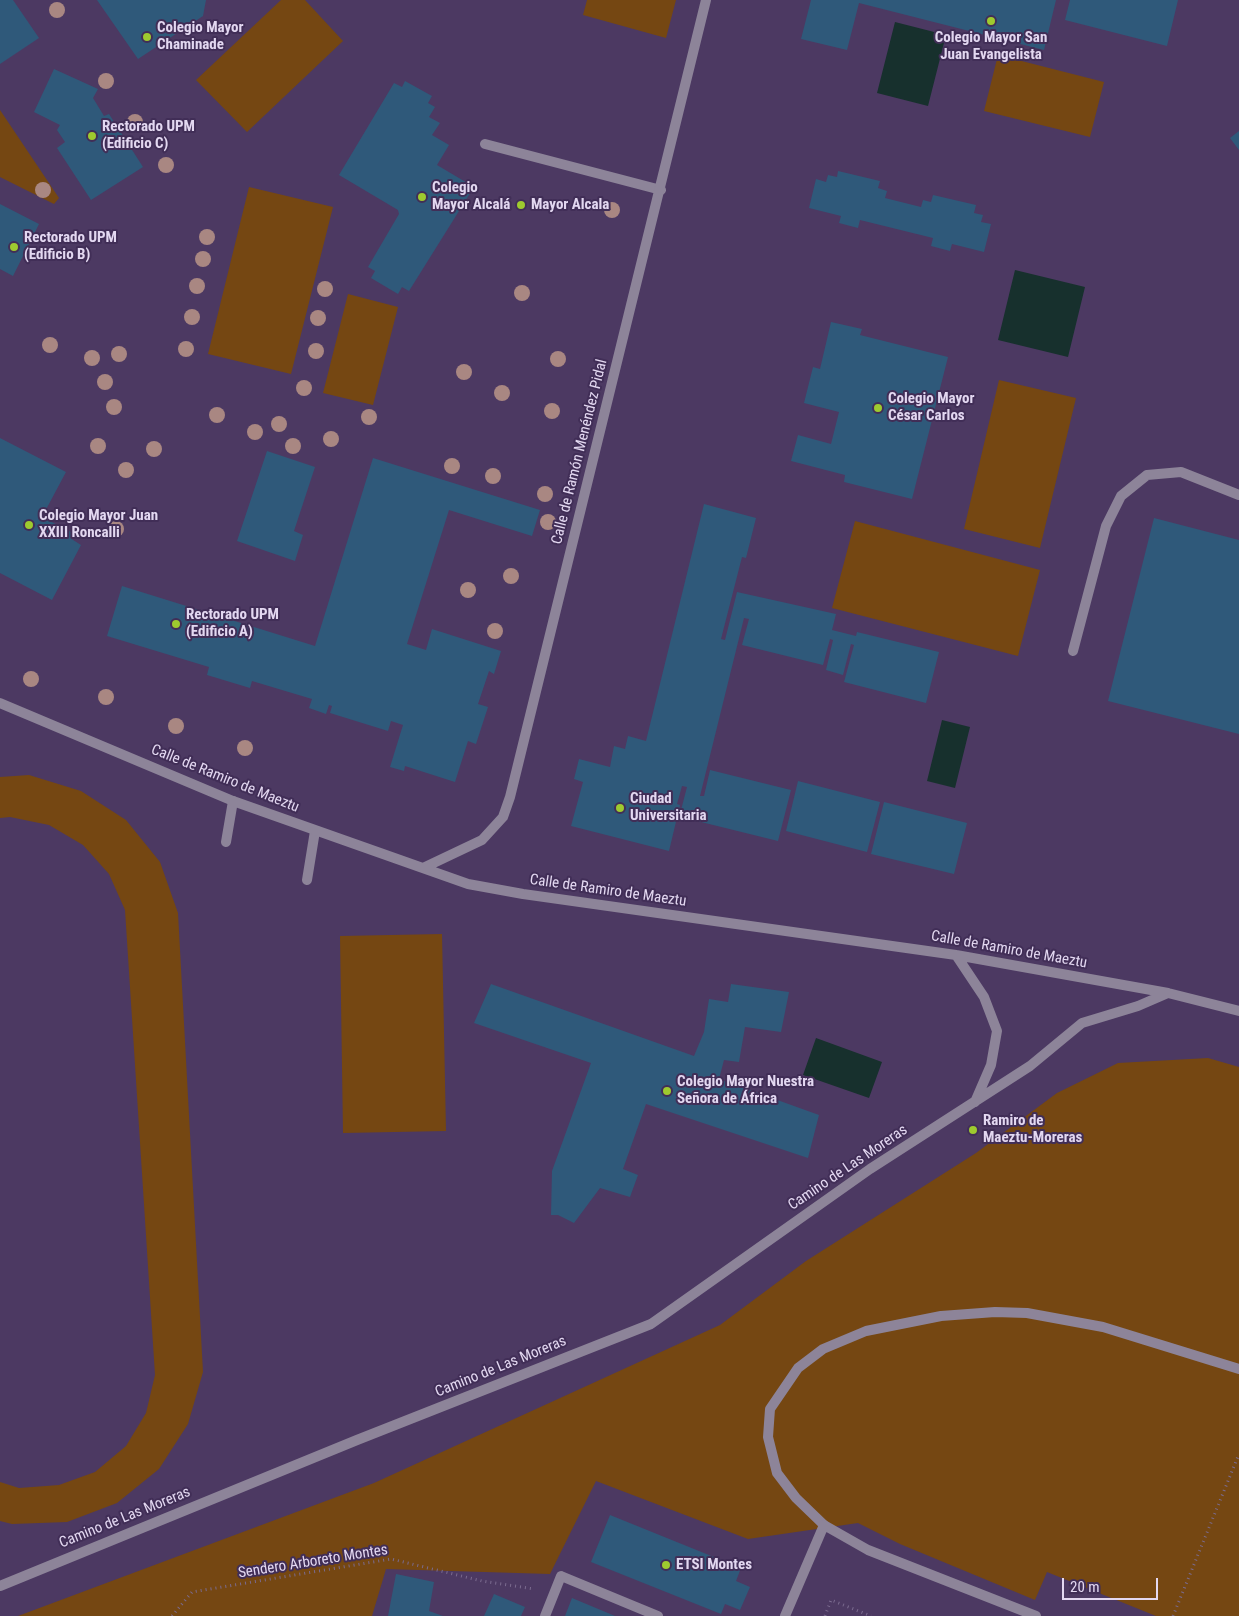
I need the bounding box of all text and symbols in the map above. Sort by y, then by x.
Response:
marker: Colegio Mayor San Juan Evangelista [985,15,997,27]
place label: Colegio Mayor Chaminade [157,19,244,54]
place label: Colegio Mayor San Juan Evangelista [935,29,1047,64]
marker: Colegio Mayor Chaminade [141,31,153,43]
place label: Rectorado UPM (Edificio C) [102,118,195,153]
marker: Rectorado UPM (Edificio C) [86,130,98,142]
place label: Colegio Mayor Alcalá [432,179,510,214]
marker: Colegio Mayor Alcalá [416,191,428,203]
place label: Mayor Alcala [531,196,609,214]
marker: Mayor Alcala [515,199,527,211]
place label: Rectorado UPM (Edificio B) [24,229,117,264]
marker: Rectorado UPM (Edificio B) [8,241,20,253]
street label: Calle de Ramón Menéndez Pidal [548,358,612,546]
place label: Colegio Mayor César Carlos [888,390,975,425]
marker: Colegio Mayor César Carlos [872,402,884,414]
place label: Colegio Mayor Juan XXIII Roncalli [39,507,158,542]
marker: Colegio Mayor Juan XXIII Roncalli [23,519,35,531]
place label: Rectorado UPM (Edificio A) [186,606,279,641]
marker: Rectorado UPM (Edificio A) [170,618,182,630]
street label: Calle de Ramiro de Maeztu [148,741,302,817]
place label: Ciudad Universitaria [630,790,707,825]
marker: Ciudad Universitaria [614,802,626,814]
street label: Calle de Ramiro de Maeztu [529,871,687,911]
street label: Calle de Ramiro de Maeztu [930,927,1088,973]
place label: Colegio Mayor Nuestra Señora de África [677,1073,814,1108]
marker: Colegio Mayor Nuestra Señora de África [661,1085,673,1097]
place label: Ramiro de Maeztu-Moreras [983,1112,1082,1147]
street label: Camino de Las Moreras [785,1121,911,1215]
marker: Ramiro de Maeztu-Moreras [967,1124,979,1136]
street label: Camino de Las Moreras [433,1332,569,1402]
street label: Camino de Las Moreras [57,1483,193,1553]
street label: Sendero Arboreto Montes [237,1541,389,1583]
place label: ETSI Montes [676,1556,752,1574]
marker: ETSI Montes [660,1559,672,1571]
scale bar [1064,1568,1160,1600]
text: 20 m [1070,1578,1100,1596]

